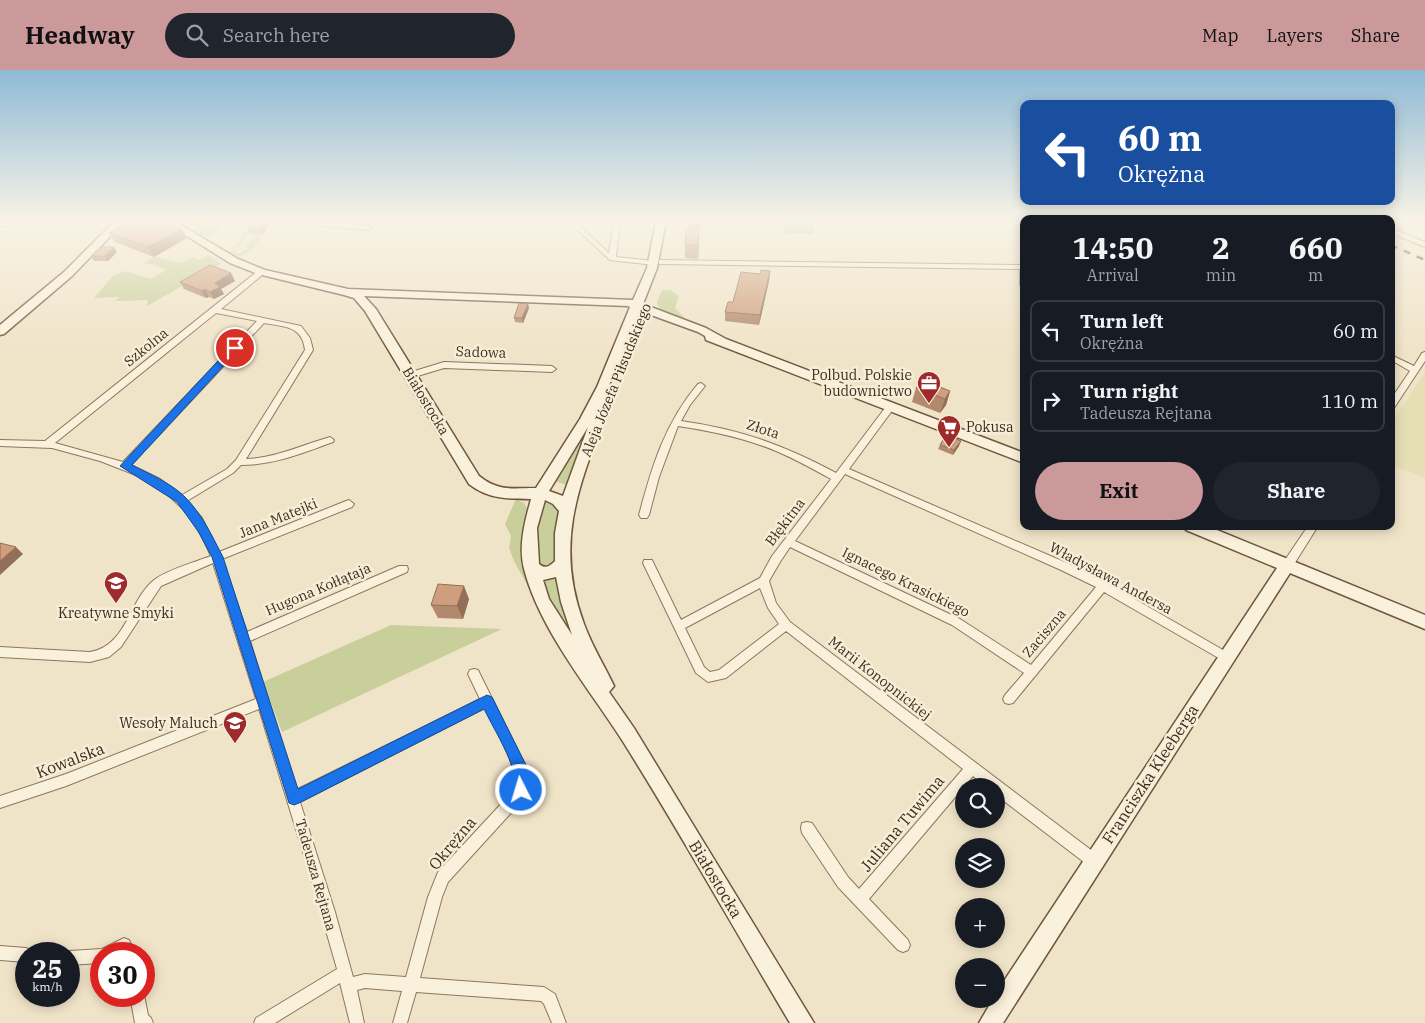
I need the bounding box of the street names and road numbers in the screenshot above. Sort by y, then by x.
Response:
street label: Aleja Józefa Piłsudskiego [577,300,655,460]
street label: Szkolna [120,323,172,370]
street label: Sadowa [455,342,507,362]
street label: Białostocka [399,364,454,439]
street label: Złota [744,415,782,443]
street label: Jana Matejki [236,494,320,542]
street label: Błękitna [761,494,809,550]
street label: Władysława Andersa [1046,538,1176,618]
street label: Ignacego Krasickiego [839,543,973,621]
street label: Hugona Kołłątaja [262,559,374,619]
street label: Zaciszna [1018,605,1070,661]
street label: Marii Konopnickiej [825,632,935,724]
street label: Franciszka Kleeberga [1097,700,1203,848]
street label: Kowalska [33,738,107,782]
street label: Juliana Tuwima [856,770,948,875]
street label: Okrężna [424,812,480,874]
street label: Tadeusza Rejtana [291,817,341,933]
street label: Białostocka [685,836,747,922]

